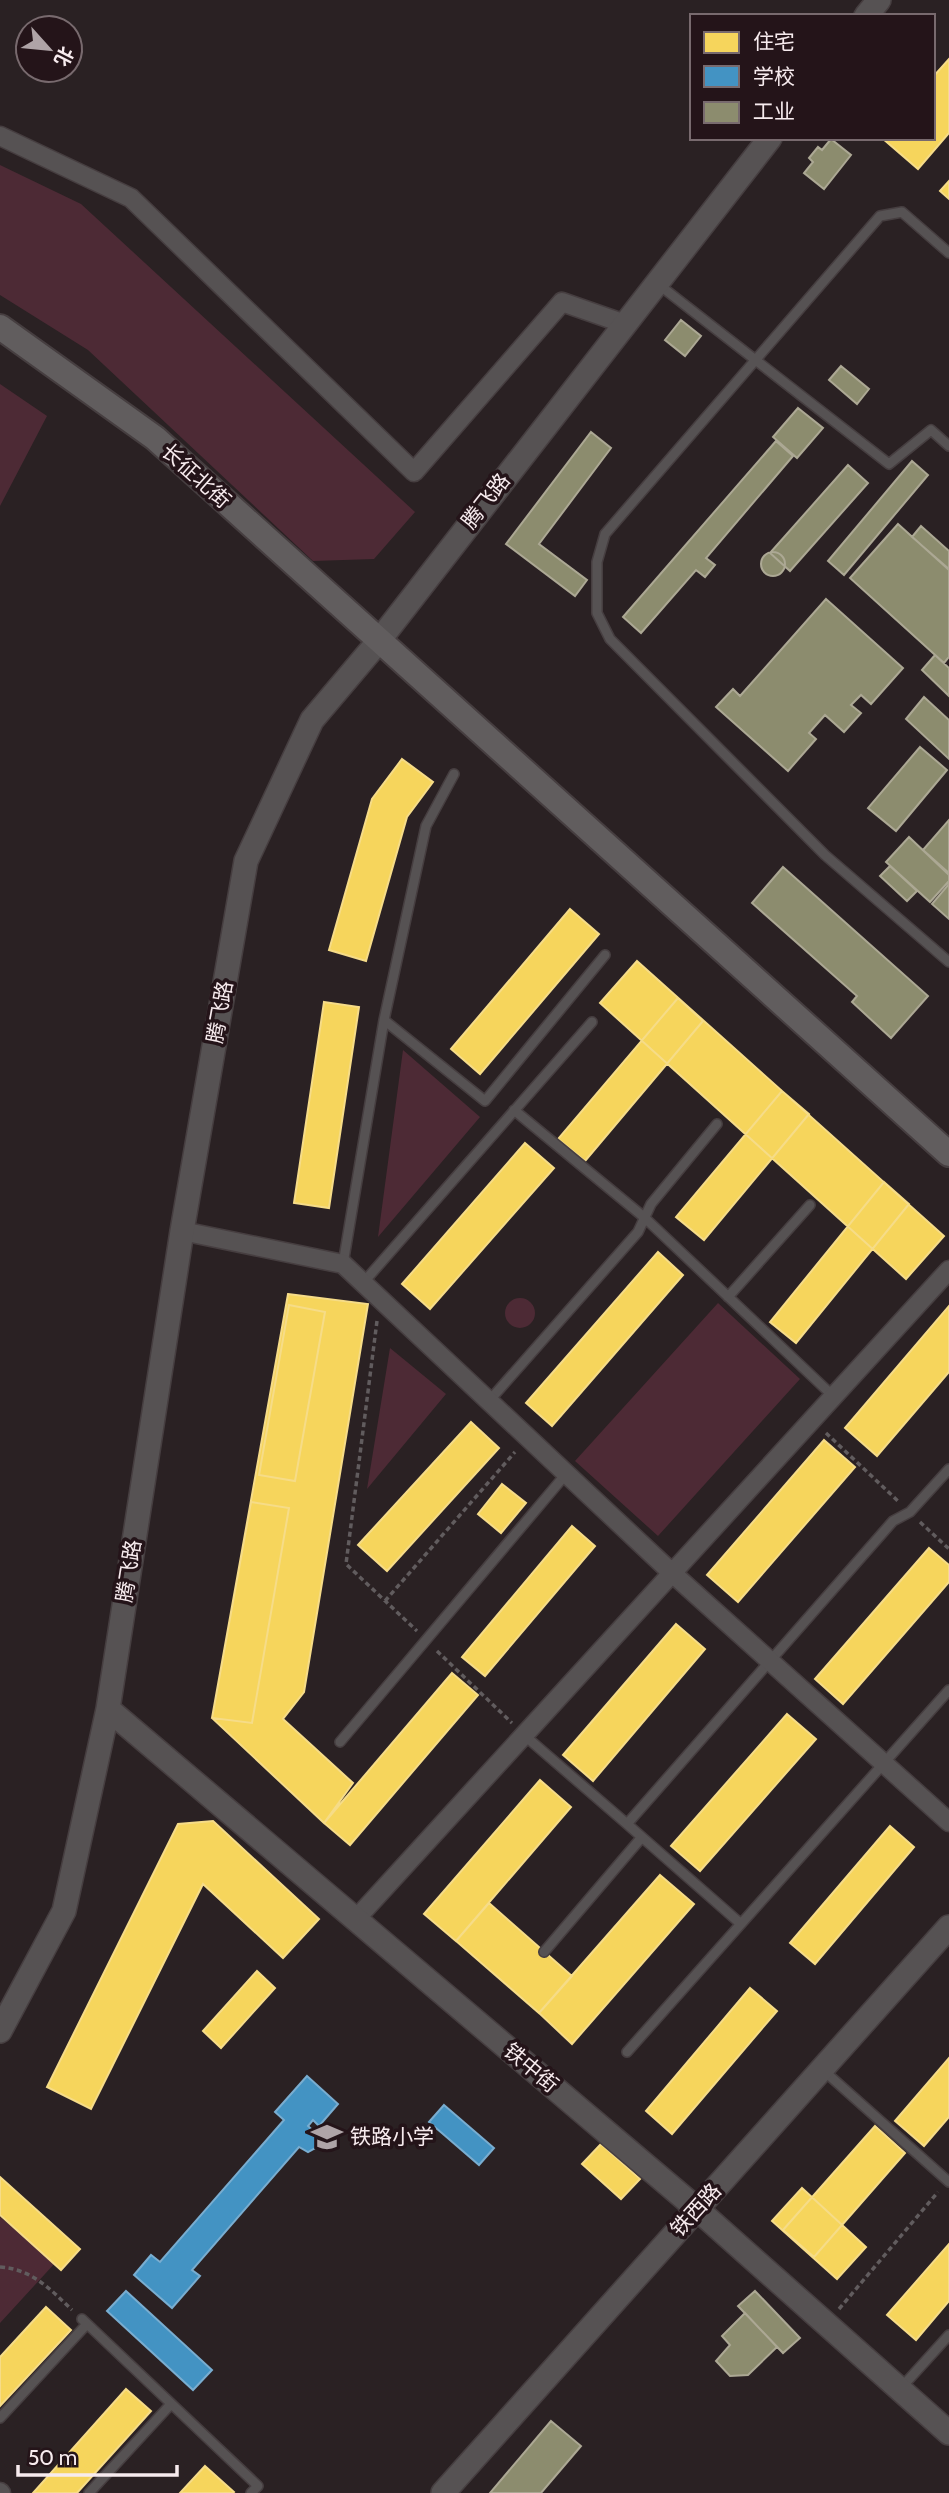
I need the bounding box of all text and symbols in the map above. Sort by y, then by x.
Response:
north arrow [14,14,84,84]
legend [690,14,935,140]
text: 住宅 [753,29,795,54]
text: 北 [49,43,78,70]
text: 学校 [753,64,795,89]
text: 工业 [753,99,795,124]
street label: 长征北街 [157,438,236,513]
street label: 腾飞路 [456,468,515,533]
street label: 腾飞路 [202,979,237,1045]
street label: 腾飞路 [111,1538,146,1604]
street label: 铁中街 [499,2038,563,2097]
school or university icon: 铁路小学 [310,2120,344,2154]
place label: 铁路小学 [350,2124,434,2149]
street label: 铁西路 [665,2178,726,2241]
scale bar [18,2434,177,2478]
text: 50 m [28,2445,77,2470]

